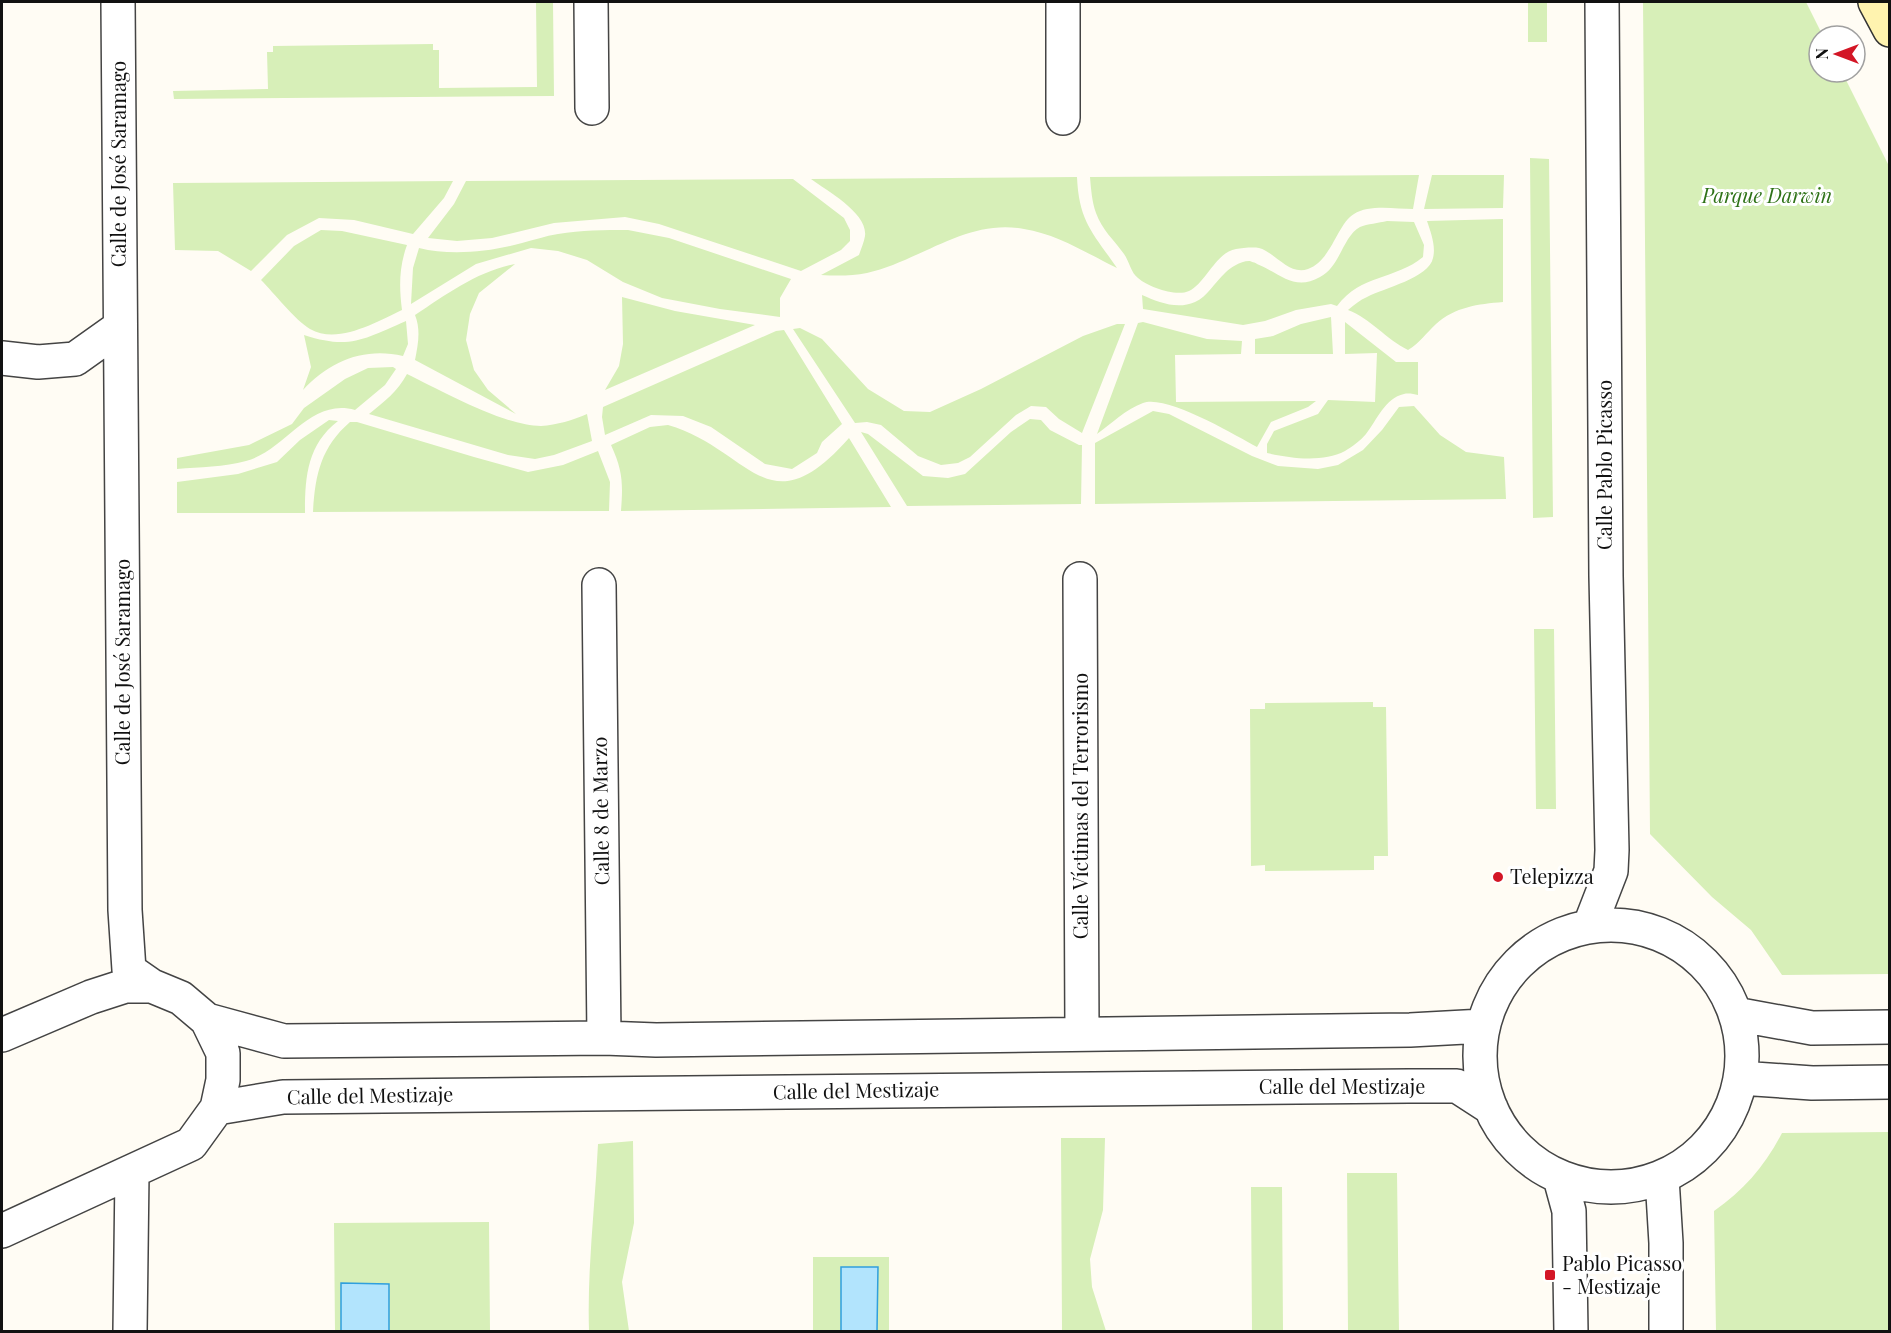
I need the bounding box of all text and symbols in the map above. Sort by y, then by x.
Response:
north arrow [1807,24,1867,84]
text: N [1811,48,1832,60]
street label: Calle de José Saramago [104,61,131,267]
park label: Parque Darwin [1701,181,1832,208]
street label: Calle Pablo Picasso [1590,380,1617,550]
street label: Calle de José Saramago [108,559,135,765]
street label: Calle Víctimas del Terrorismo [1066,673,1093,939]
street label: Calle 8 de Marzo [585,736,614,886]
place label: Telepizza [1510,862,1594,889]
marker: Telepizza [1491,870,1505,884]
street label: Calle del Mestizaje [1259,1072,1425,1099]
street label: Calle del Mestizaje [773,1075,939,1104]
street label: Calle del Mestizaje [287,1080,453,1109]
place label: Pablo Picasso - Mestizaje [1562,1249,1682,1299]
marker: Pablo Picasso - Mestizaje [1543,1268,1557,1282]

